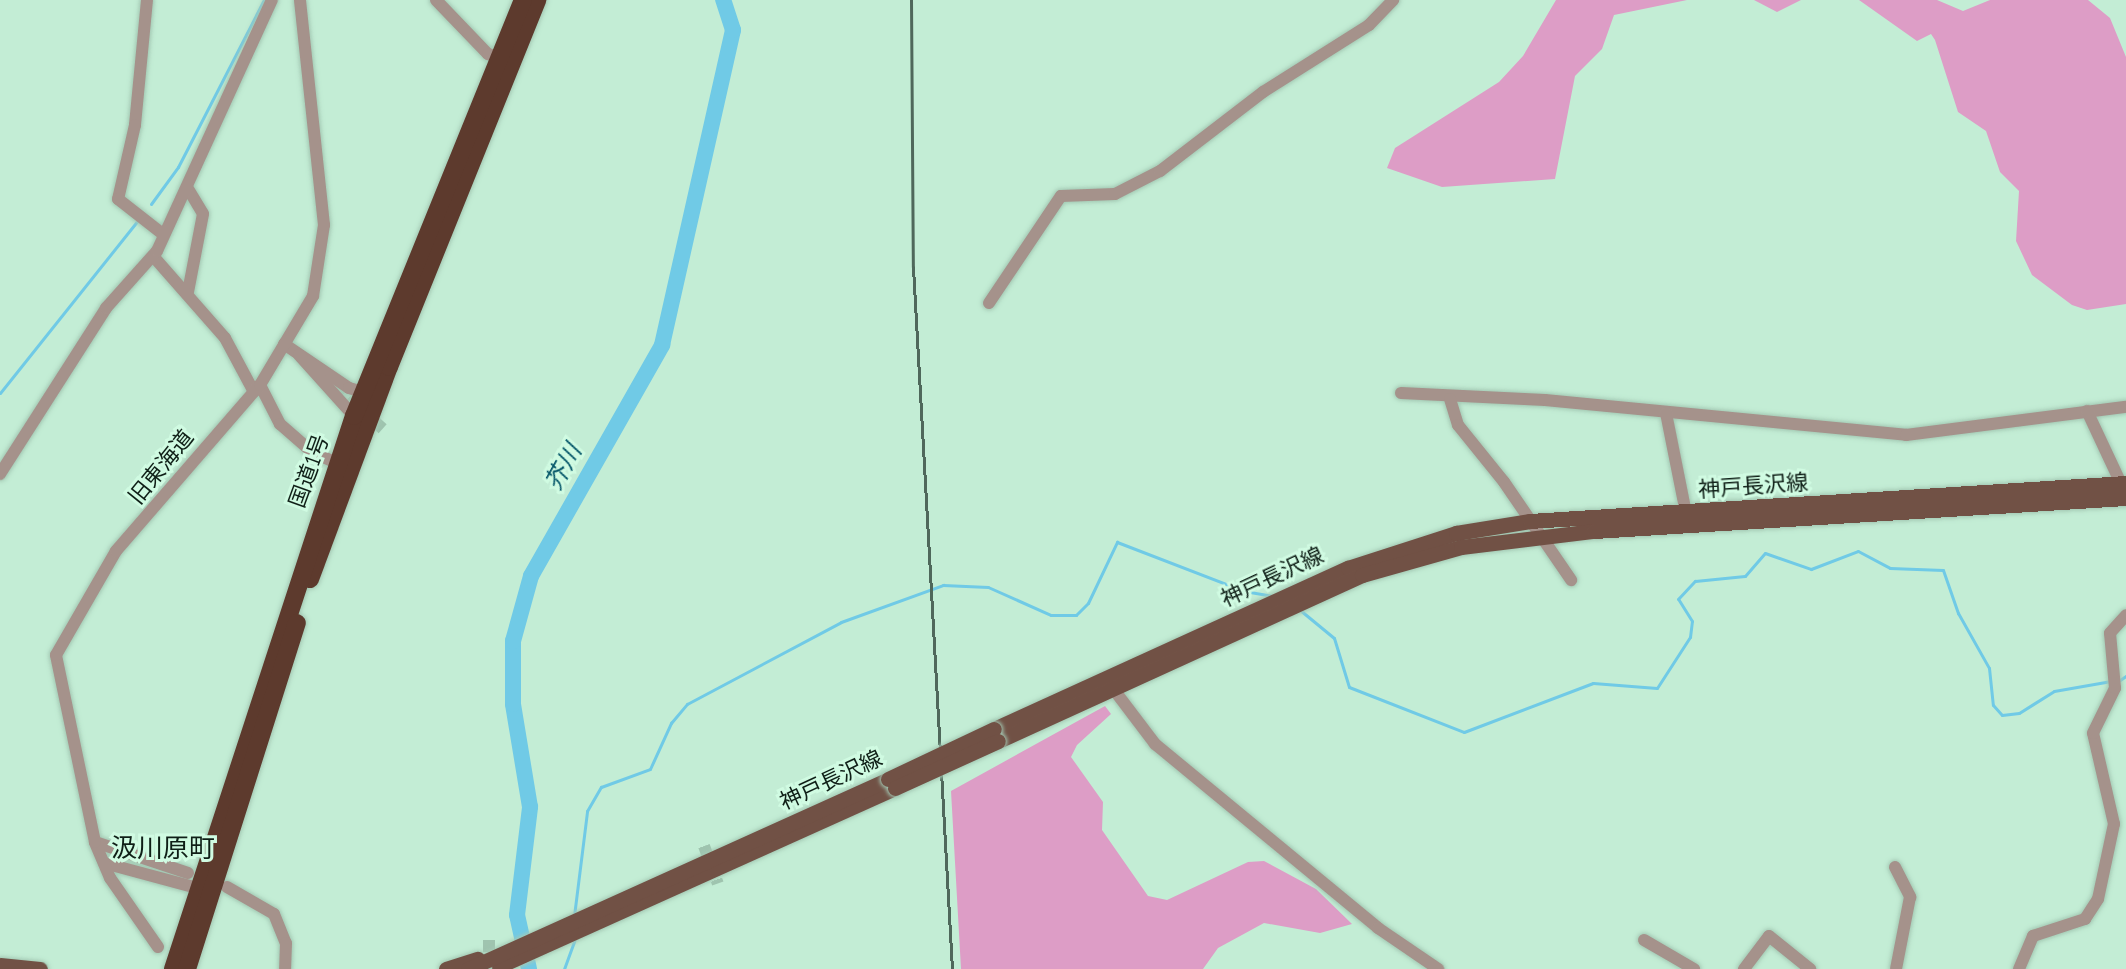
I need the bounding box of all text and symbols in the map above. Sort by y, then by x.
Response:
street label: 旧東海道 [123,424,199,510]
street label: 国道1号 [284,431,334,511]
water label: 芥川 [539,439,587,495]
street label: 神戸長沢線 [1697,469,1809,503]
street label: 神戸長沢線 [1217,542,1327,612]
street label: 神戸長沢線 [776,745,886,815]
district label: 汲川原町 [111,832,215,864]

